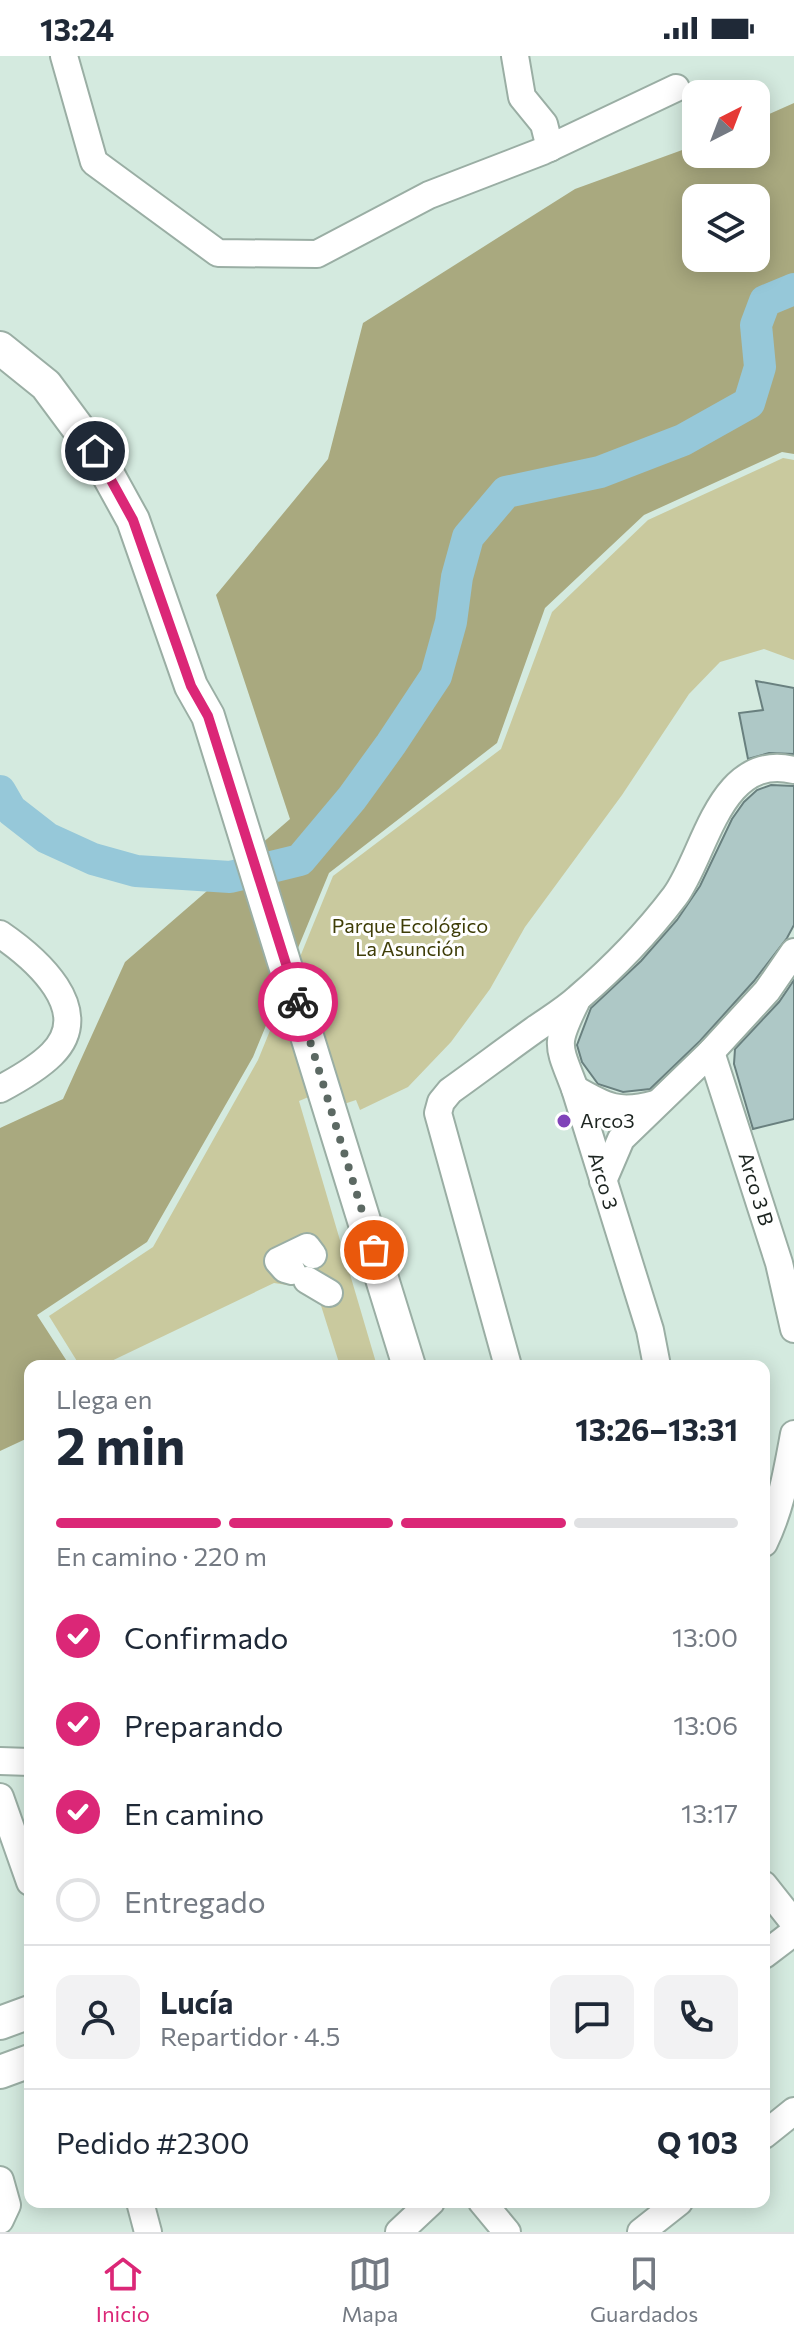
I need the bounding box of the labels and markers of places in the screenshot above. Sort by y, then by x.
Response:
pin [61,417,129,485]
place label: Arco3 [580,1108,635,1132]
marker: Arco3 [555,1112,573,1130]
pin [340,1216,408,1284]

